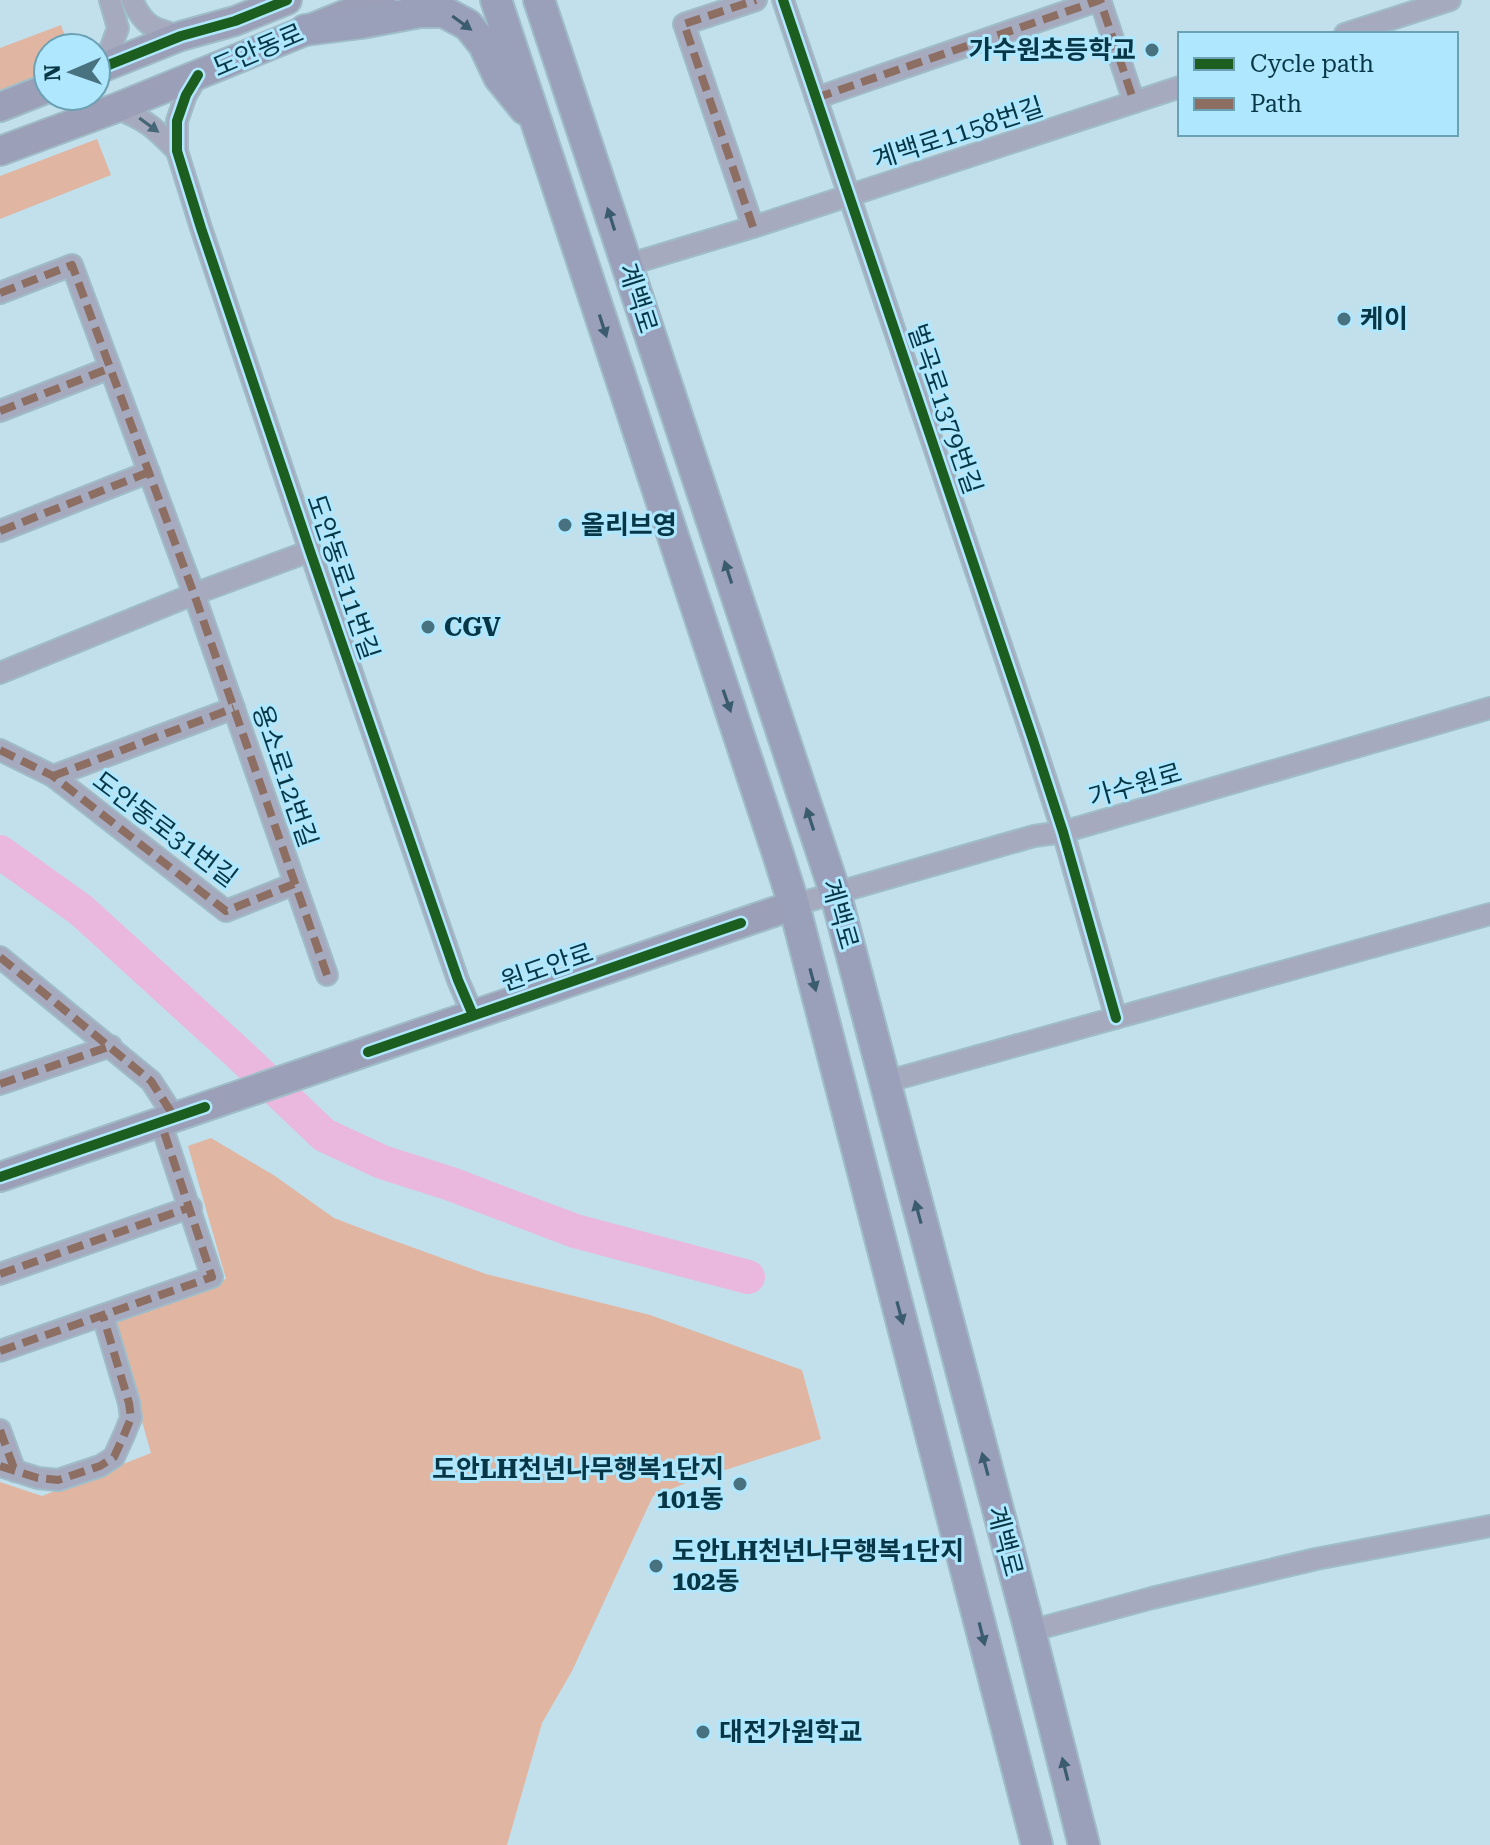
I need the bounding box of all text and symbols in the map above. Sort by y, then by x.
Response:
one-way arrow [451,15,473,31]
street label: 도안동로 [208,17,308,83]
north arrow [32,32,112,112]
legend [1178,32,1458,136]
place label: 가수원초등학교 [969,35,1136,65]
marker: 가수원초등학교 [1143,41,1161,59]
text: Cycle path [1250,50,1374,78]
text: N [40,64,65,82]
text: Path [1250,90,1302,118]
street label: 계백로1158번길 [869,91,1047,175]
one-way arrow [139,117,159,133]
one-way arrow [605,206,617,230]
street label: 계백로 [613,259,663,337]
place label: 케이 [1360,304,1408,334]
marker: 케이 [1335,310,1353,328]
one-way arrow [597,315,610,339]
street label: 벌곡로1379번길 [902,320,988,498]
street label: 도안동로11번길 [301,490,385,664]
place label: 올리브영 [581,510,677,540]
marker: 올리브영 [556,516,574,534]
one-way arrow [722,559,734,583]
place label: CGV [444,612,501,642]
marker: CGV [419,618,437,636]
one-way arrow [721,689,733,713]
street label: 용소로12번길 [247,701,323,851]
street label: 가수원로 [1085,757,1185,813]
street label: 도안동로31번길 [87,765,243,893]
one-way arrow [804,806,816,830]
street label: 계백로 [816,875,864,953]
street label: 원도안로 [497,937,597,997]
one-way arrow [808,968,820,993]
one-way arrow [912,1200,924,1225]
one-way arrow [894,1301,906,1326]
one-way arrow [978,1451,991,1475]
place label: 도안LH천년나무행복1단지 101동 [432,1454,724,1514]
marker: 도안LH천년나무행복1단지 101동 [731,1475,749,1493]
street label: 계백로 [981,1502,1029,1580]
place label: 도안LH천년나무행복1단지 102동 [672,1536,964,1596]
marker: 도안LH천년나무행복1단지 102동 [647,1557,665,1575]
one-way arrow [977,1621,989,1646]
place label: 대전가원학교 [719,1717,863,1747]
marker: 대전가원학교 [694,1723,712,1741]
one-way arrow [1058,1757,1070,1782]

